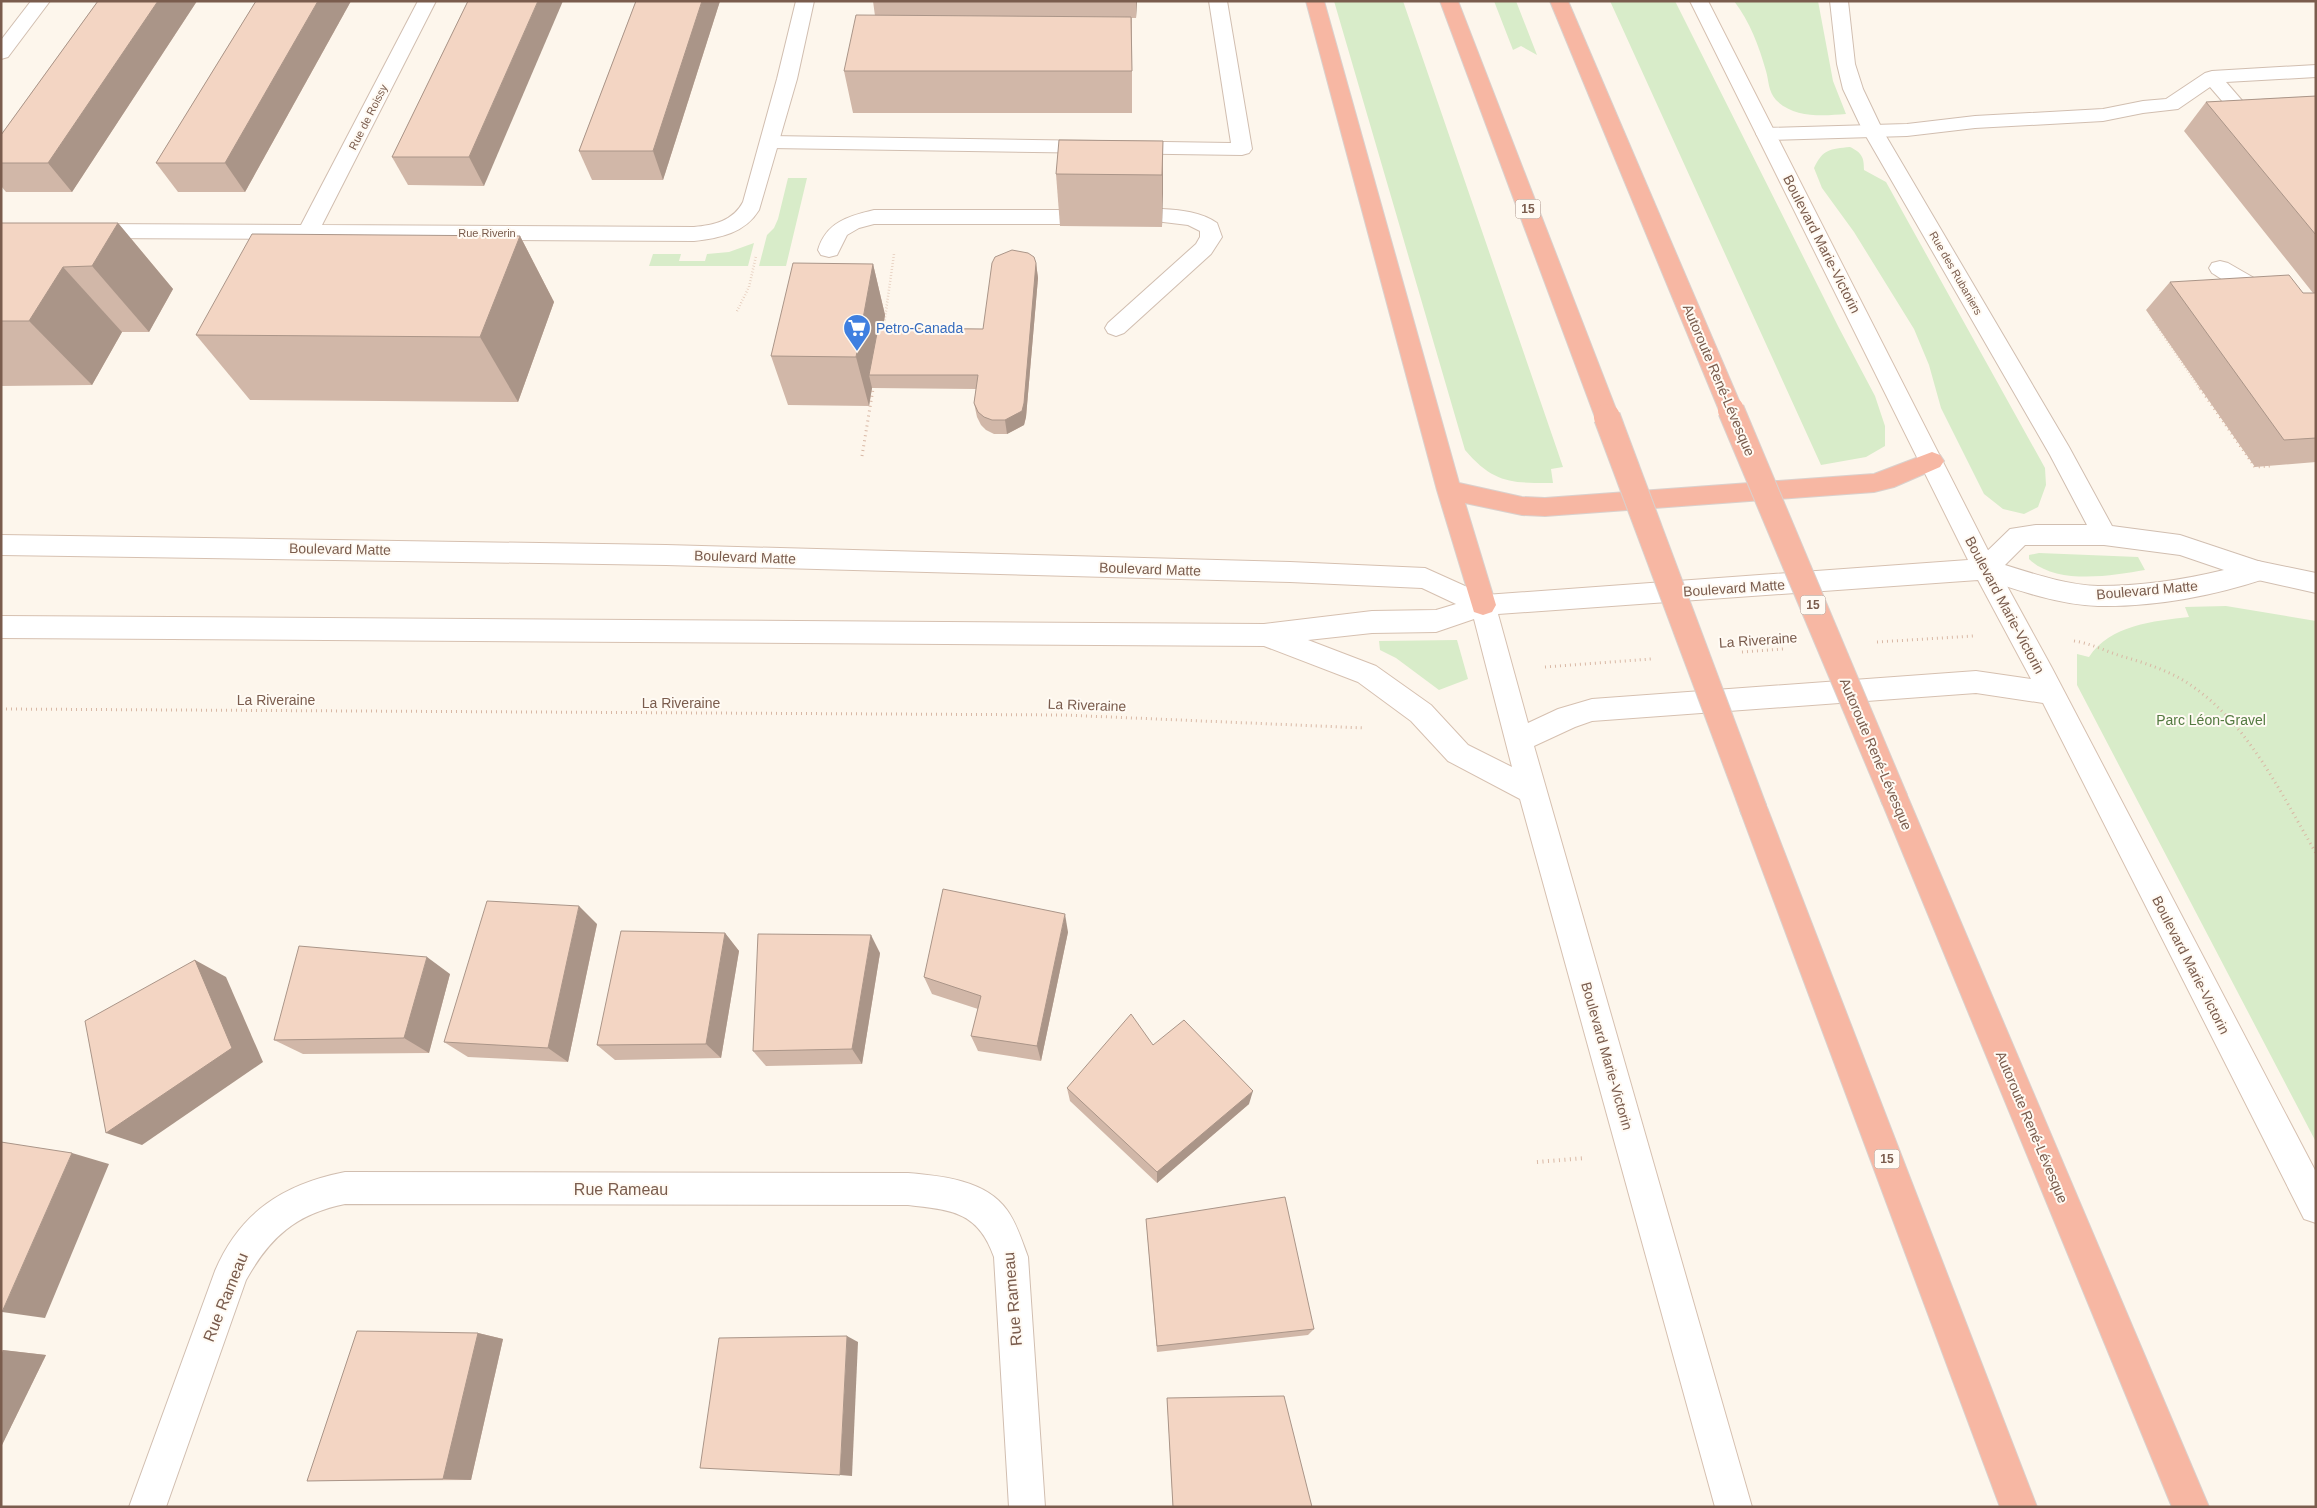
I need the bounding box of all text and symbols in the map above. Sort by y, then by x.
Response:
street label: Rue de Roissy [346,82,390,152]
street label: Boulevard Marie-Victorin [1780,172,1864,316]
road number: 15 [1516,200,1540,218]
street label: Rue Riverin [458,227,516,239]
street label: Rue des Rubaniers [1927,229,1985,317]
street label: Autoroute René-Lévesque [1680,302,1758,459]
supermarket icon: Petro-Canada [842,313,872,352]
place label: Petro-Canada [876,320,963,336]
street label: Boulevard Marie-Victorin [1962,534,2048,676]
street label: Boulevard Matte [289,540,391,558]
street label: Boulevard Matte [694,547,796,567]
street label: Boulevard Matte [1099,559,1201,579]
street label: Boulevard Matte [1683,576,1786,600]
street label: Boulevard Matte [2096,578,2199,602]
road number: 15 [1800,596,1826,614]
street label: La Riveraine [1718,629,1798,651]
street label: Autoroute René-Lévesque [1837,676,1915,833]
street label: La Riveraine [237,692,316,708]
street label: La Riveraine [642,695,721,711]
street label: La Riveraine [1047,696,1127,714]
park label: Parc Léon-Gravel [2156,712,2266,728]
street label: Boulevard Marie-Victorin [2149,893,2233,1037]
street label: Boulevard Marie-Victorin [1578,980,1636,1132]
street label: Autoroute René-Lévesque [1993,1049,2071,1206]
road number: 15 [1874,1150,1900,1168]
street label: Rue Rameau [574,1181,668,1198]
street label: Rue Rameau [200,1250,251,1344]
street label: Rue Rameau [1000,1251,1025,1347]

